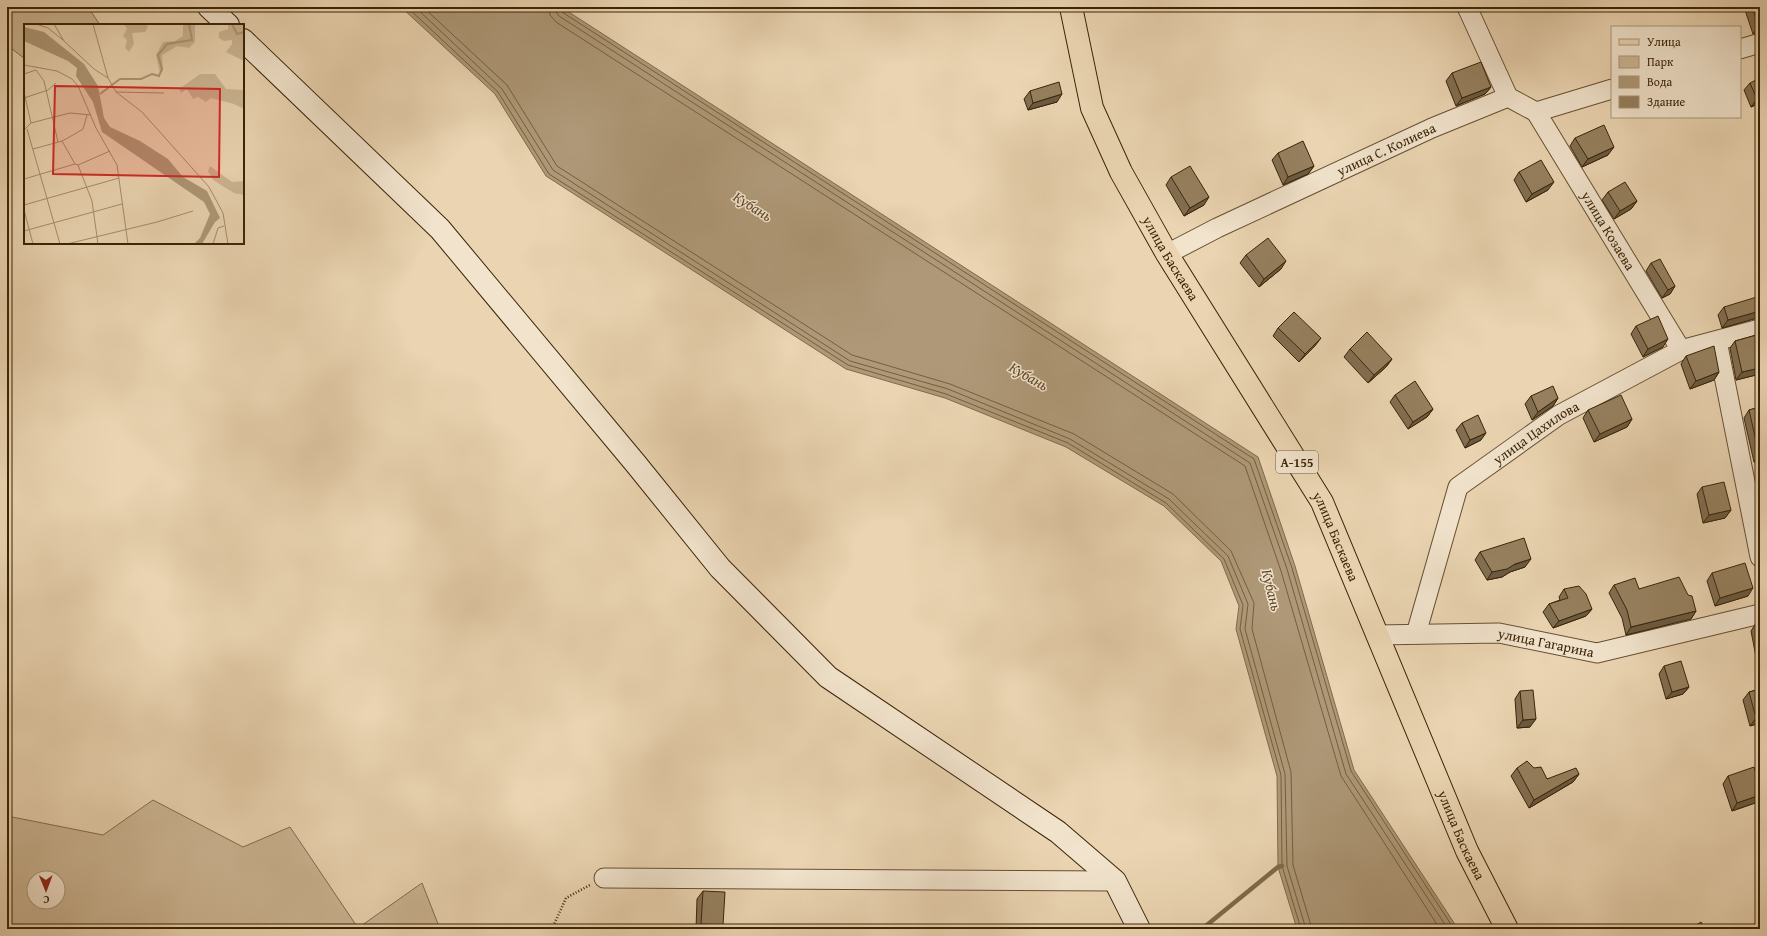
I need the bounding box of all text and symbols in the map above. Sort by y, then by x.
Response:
inset map [24,24,244,244]
legend [1611,26,1741,118]
text: Улица [1647,33,1681,50]
text: Парк [1647,53,1674,70]
text: Вода [1647,73,1672,90]
text: Здание [1647,93,1686,110]
street label: улица С. Колиева [1333,118,1439,181]
water label: Кубань [729,186,777,226]
street label: улица Козаева [1576,186,1640,274]
street label: улица Баскаева [1137,211,1204,305]
water label: Кубань [1005,356,1053,396]
street label: улица Цахилова [1488,396,1583,470]
road number: А-155 [1276,451,1318,473]
street label: улица Баскаева [1307,487,1364,585]
water label: Кубань [1257,567,1287,613]
street label: улица Гагарина [1495,623,1596,662]
street label: улица Баскаева [1433,786,1490,884]
north arrow [26,870,66,910]
text: С [43,892,49,908]

